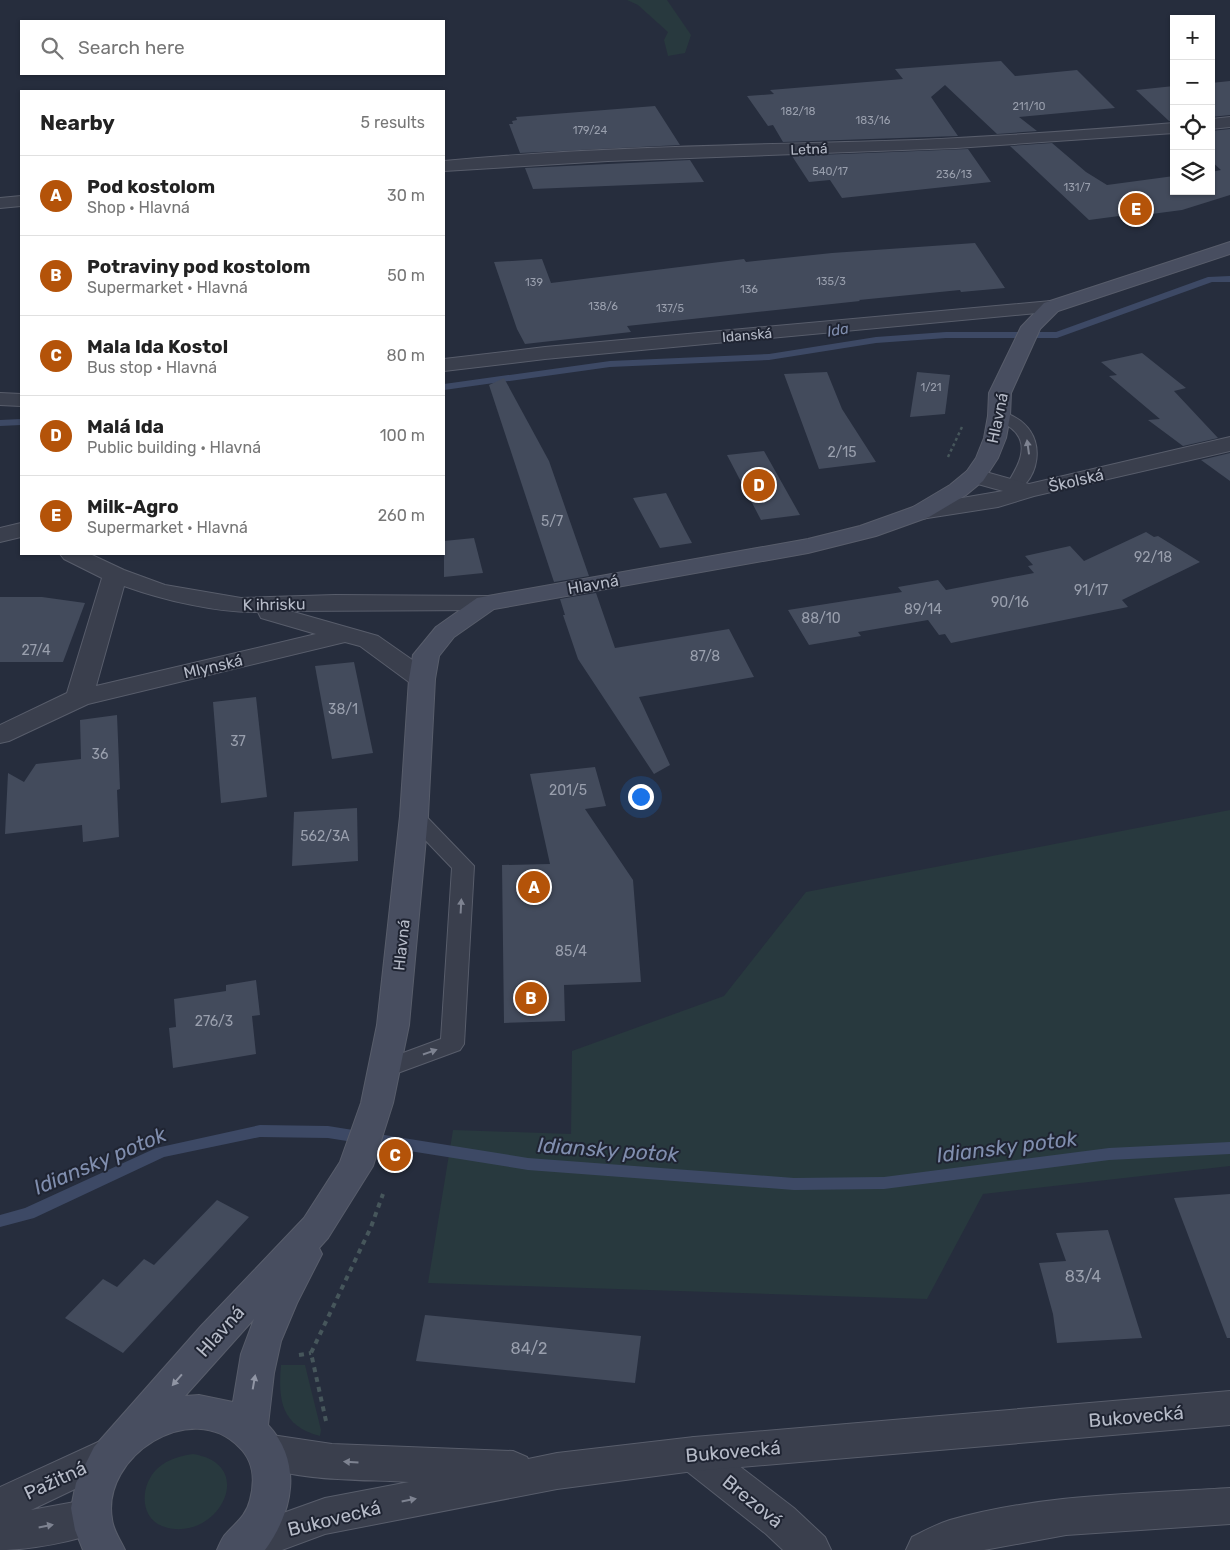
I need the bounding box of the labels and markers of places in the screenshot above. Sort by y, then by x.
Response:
pin: E [1120,190,1152,228]
pin: D [743,466,775,504]
pin: A [518,868,550,906]
pin: B [515,979,547,1017]
pin: C [379,1136,411,1174]

